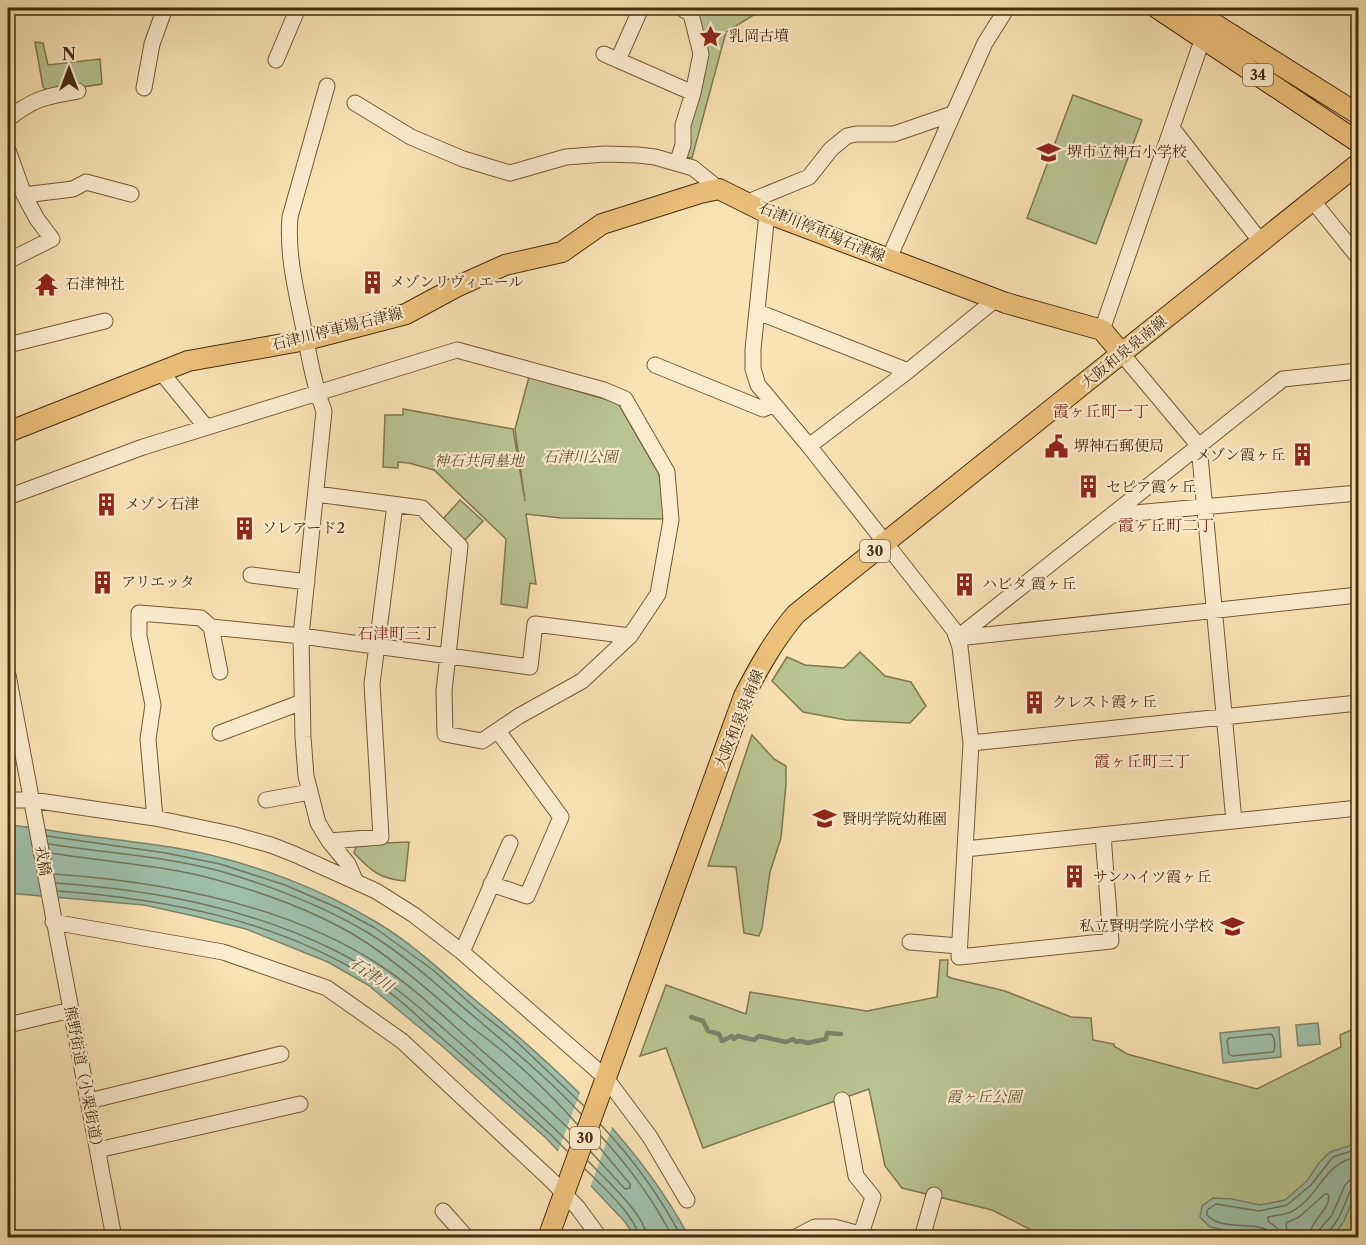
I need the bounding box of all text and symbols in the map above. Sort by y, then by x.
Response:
place icon: 乳岡古墳 [698,23,724,49]
place label: 乳岡古墳 [729,26,789,45]
north arrow [39,39,99,99]
text: N [62,44,76,64]
road number: 34 [1243,64,1273,86]
school or university icon: 堺市立神石小学校 [1036,139,1062,165]
place label: 堺市立神石小学校 [1067,142,1187,161]
street label: 石津川停車場石津線 [756,197,888,266]
building icon: メゾンリヴィエール [359,269,385,295]
temple icon: 石津神社 [34,271,60,297]
place label: メゾンリヴィエール [390,272,523,291]
place label: 石津神社 [65,274,125,293]
street label: 石津川停車場石津線 [269,303,405,354]
street label: 大阪和泉泉南線 [1077,311,1170,392]
district label: 霞ヶ丘町一丁 [1053,401,1149,421]
public building icon: 堺神石郵便局 [1043,433,1069,459]
place label: 堺神石郵便局 [1074,436,1164,455]
building icon: メゾン霞ヶ丘 [1290,442,1316,468]
place label: メゾン霞ヶ丘 [1195,445,1285,464]
park label: 石津川公園 [542,447,620,466]
park label: 神石共同墓地 [434,451,526,470]
building icon: セピア霞ヶ丘 [1075,474,1101,500]
place label: セピア霞ヶ丘 [1106,477,1196,496]
building icon: メゾン石津 [94,491,120,517]
place label: メゾン石津 [125,494,200,513]
building icon: ソレアード2 [231,515,257,541]
district label: 霞ヶ丘町二丁 [1118,515,1214,535]
place label: ソレアード2 [262,518,345,537]
road number: 30 [860,540,890,562]
building icon: アリエッタ [90,569,116,595]
building icon: ハビタ 霞ヶ丘 [951,571,977,597]
place label: アリエッタ [121,572,195,591]
place label: ハビタ 霞ヶ丘 [982,574,1076,593]
district label: 石津町三丁 [357,623,437,643]
street label: 大阪和泉泉南線 [710,667,767,771]
building icon: クレスト霞ヶ丘 [1021,689,1047,715]
place label: クレスト霞ヶ丘 [1052,692,1157,711]
district label: 霞ヶ丘町三丁 [1094,751,1190,771]
school or university icon: 賢明学院幼稚園 [811,806,837,832]
place label: 賢明学院幼稚園 [842,809,947,828]
street label: 戎橋 [32,844,55,877]
building icon: サンハイツ霞ヶ丘 [1062,864,1088,890]
place label: サンハイツ霞ヶ丘 [1093,867,1211,886]
school or university icon: 私立賢明学院小学校 [1219,913,1245,939]
place label: 私立賢明学院小学校 [1079,916,1214,935]
water label: 石津川 [347,952,399,997]
street label: 熊野街道（小栗街道） [61,1004,108,1155]
park label: 霞ヶ丘公園 [946,1087,1024,1106]
road number: 30 [570,1127,600,1149]

